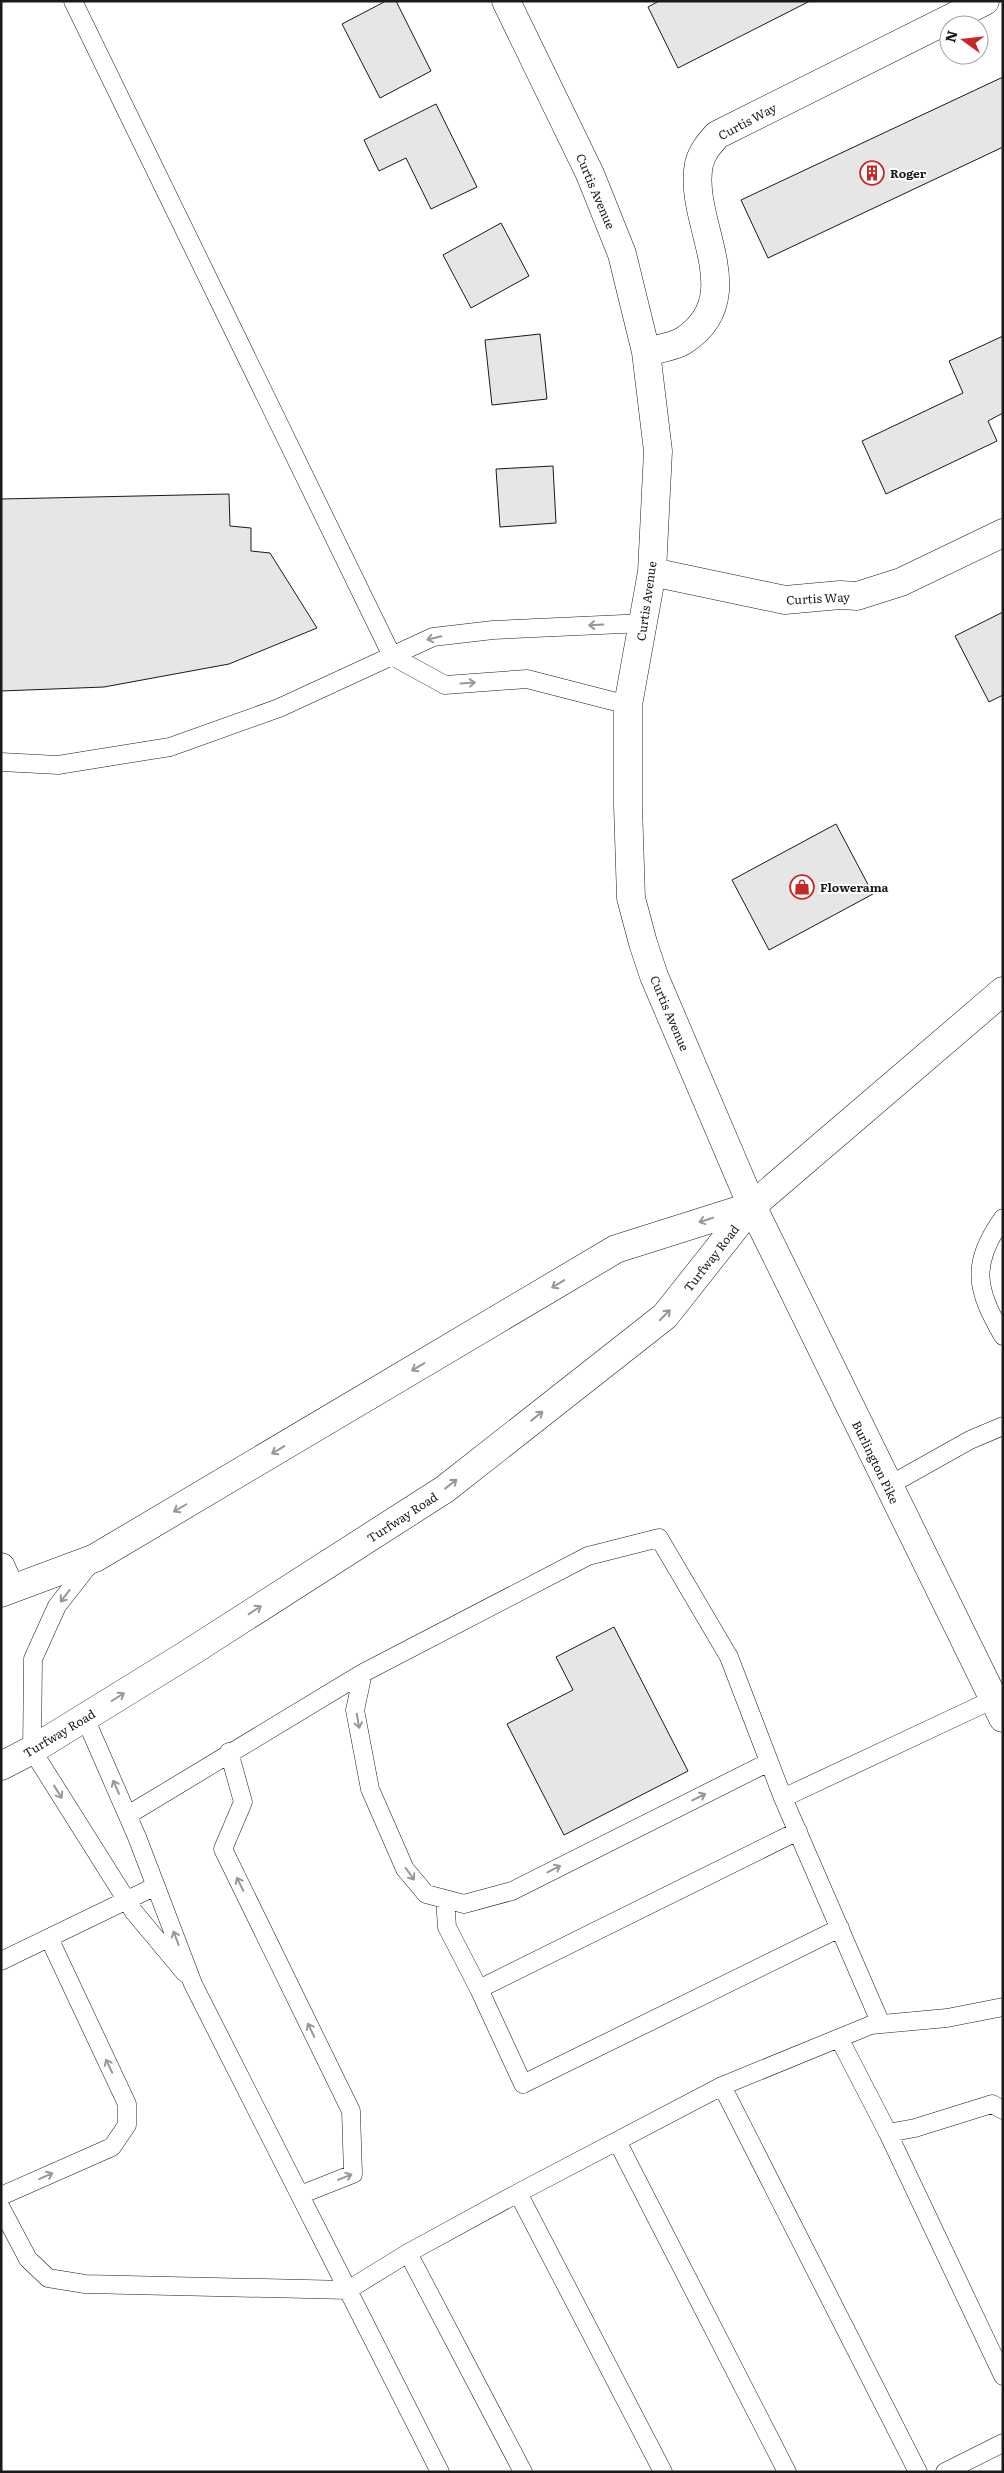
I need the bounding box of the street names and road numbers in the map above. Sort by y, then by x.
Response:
street label: Curtis Way [715,98,779,144]
street label: Curtis Avenue [572,151,620,231]
street label: Curtis Avenue [632,560,660,642]
street label: Curtis Way [786,587,850,609]
street label: Curtis Avenue [646,973,694,1053]
street label: Turfway Road [679,1220,743,1295]
street label: Burlington Pike [848,1417,904,1507]
street label: Turfway Road [363,1487,441,1547]
street label: Turfway Road [20,1704,99,1762]

